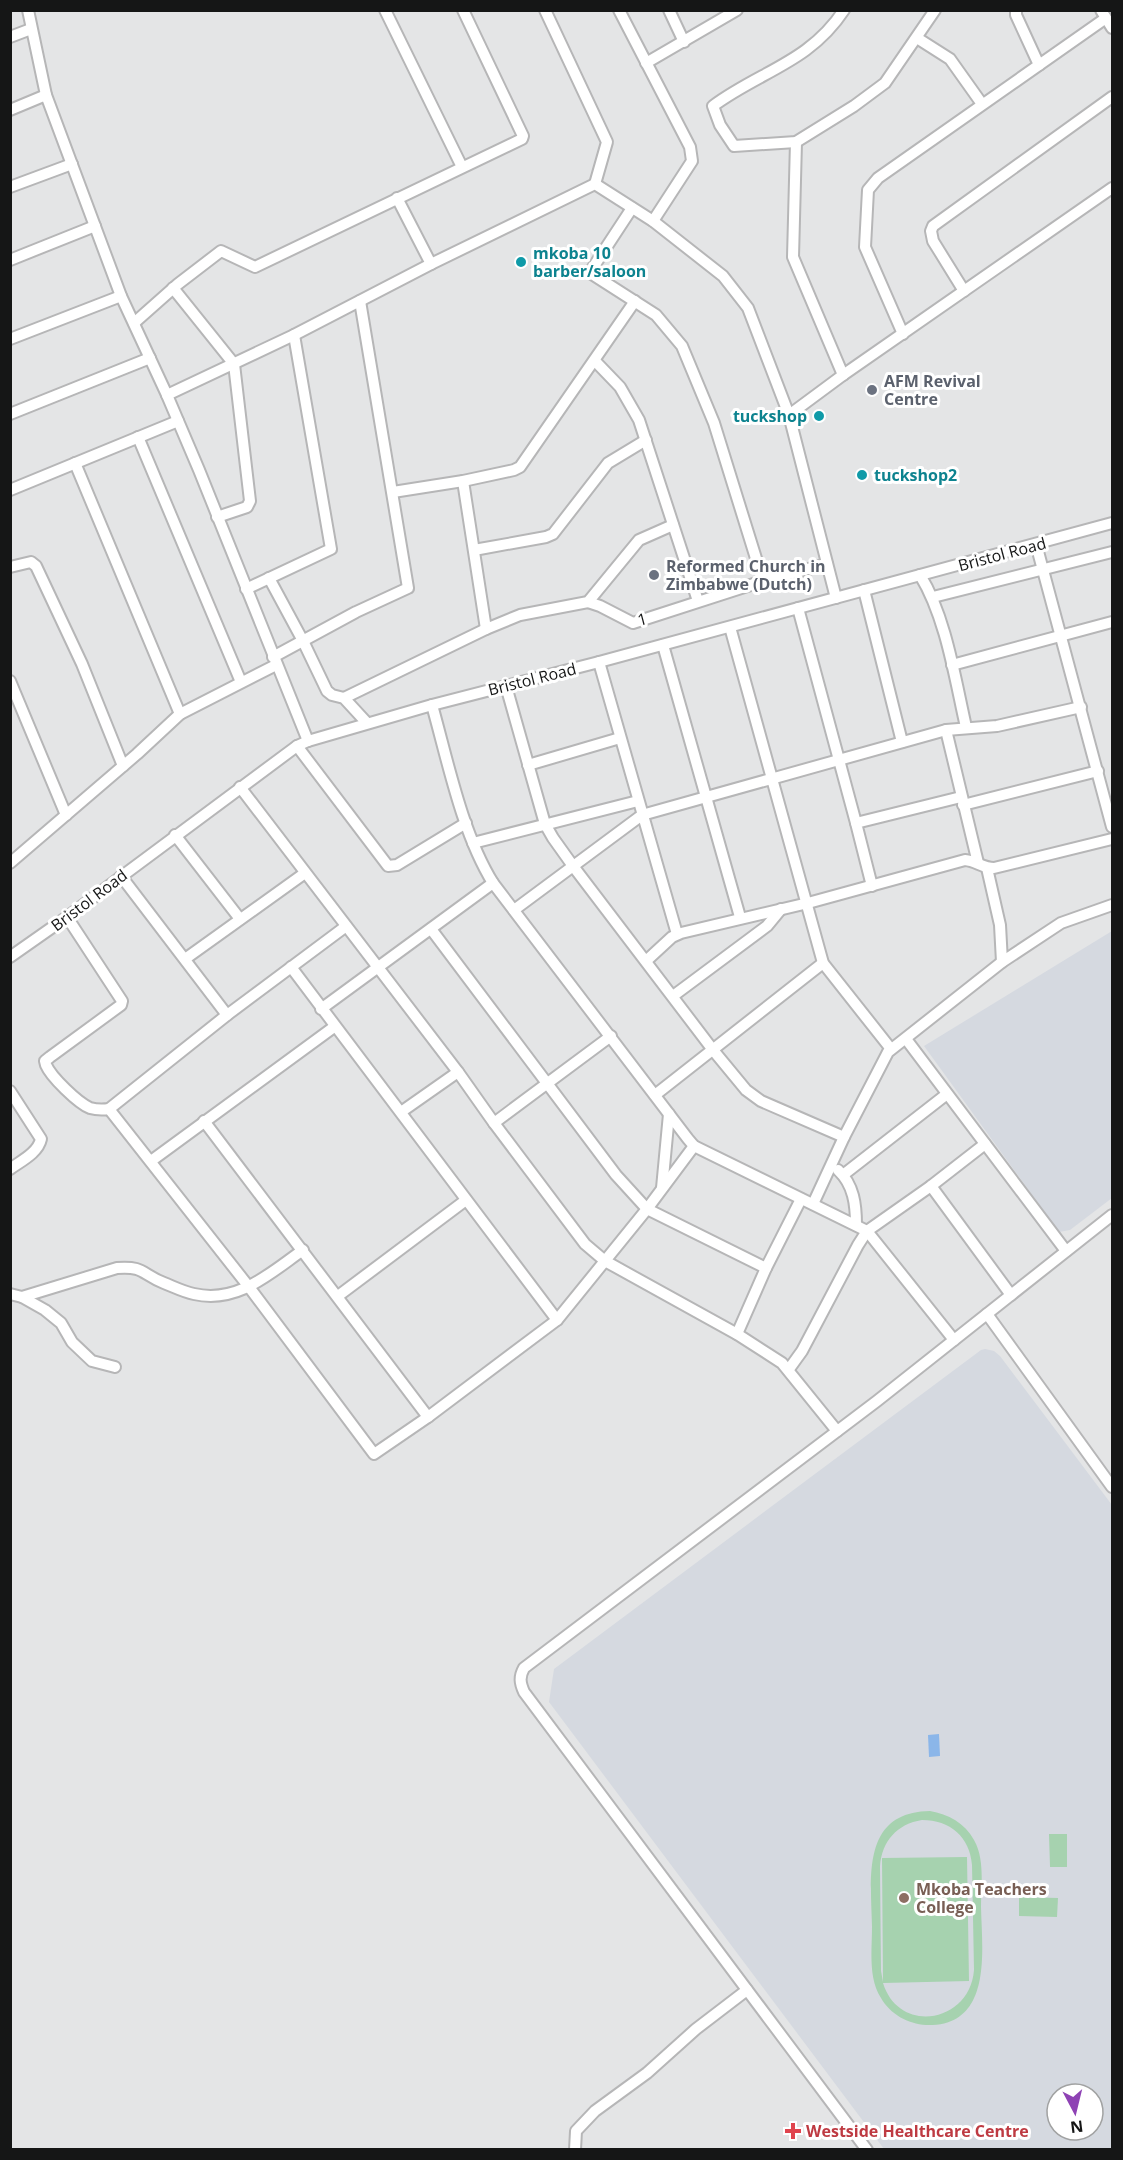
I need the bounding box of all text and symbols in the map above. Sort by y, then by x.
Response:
place label: mkoba 10 barber/saloon [533,242,646,282]
marker: mkoba 10 barber/saloon [514,255,528,269]
place label: AFM Revival Centre [884,370,981,410]
marker: AFM Revival Centre [865,383,879,397]
place label: tuckshop [733,405,807,427]
marker: tuckshop [812,409,826,423]
place label: tuckshop2 [874,464,957,486]
marker: tuckshop2 [855,468,869,482]
street label: Bristol Road [956,532,1048,576]
place label: Reformed Church in Zimbabwe (Dutch) [666,555,826,595]
marker: Reformed Church in Zimbabwe (Dutch) [647,568,661,582]
street label: 1 [635,607,649,631]
street label: Bristol Road [486,657,578,701]
street label: Bristol Road [46,864,132,936]
place label: Mkoba Teachers College [916,1878,1047,1918]
marker: Mkoba Teachers College [897,1891,911,1905]
north arrow [1045,2082,1105,2142]
text: N [1069,2115,1085,2139]
place label: Westside Healthcare Centre [806,2120,1029,2142]
marker: Westside Healthcare Centre [784,2122,802,2140]

